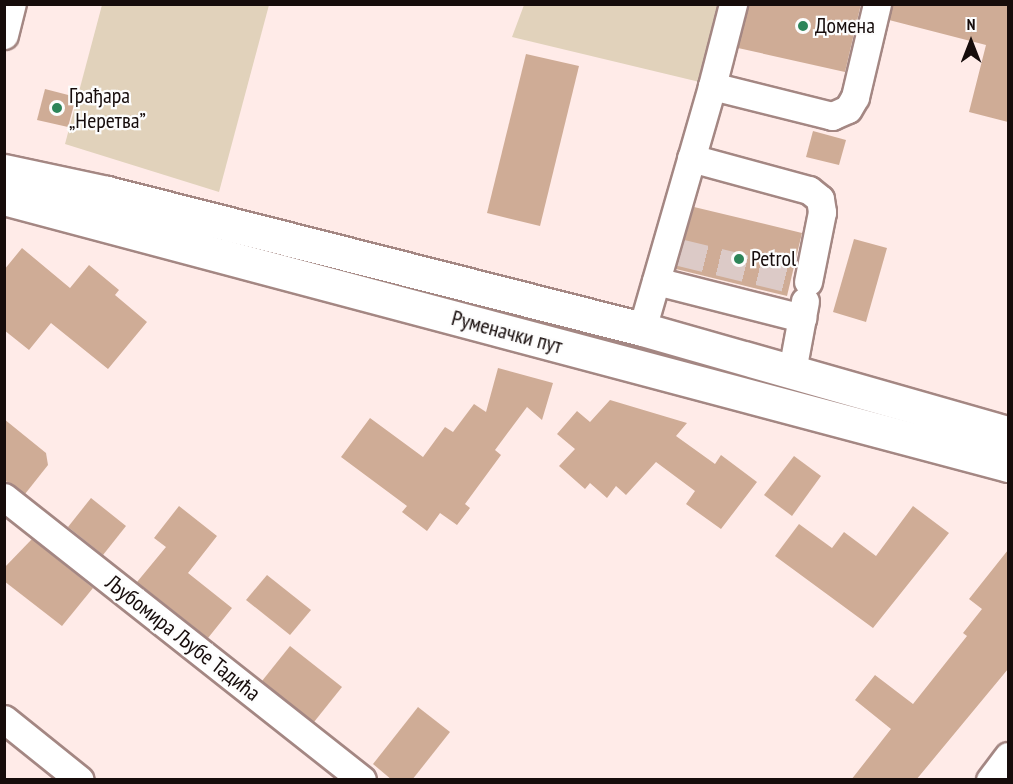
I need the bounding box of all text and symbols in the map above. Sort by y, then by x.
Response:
north arrow [941,12,1001,72]
place label: Домена [815,13,875,39]
text: N [967,14,975,34]
marker: Домена [796,19,810,33]
place label: Грађара „Неретва” [69,82,146,134]
marker: Грађара „Неретва” [50,101,64,115]
place label: Petrol [751,246,796,272]
marker: Petrol [732,252,746,266]
street label: Руменачки пут [449,305,565,359]
street label: Љубомира Љубе Тадића [100,569,266,707]

